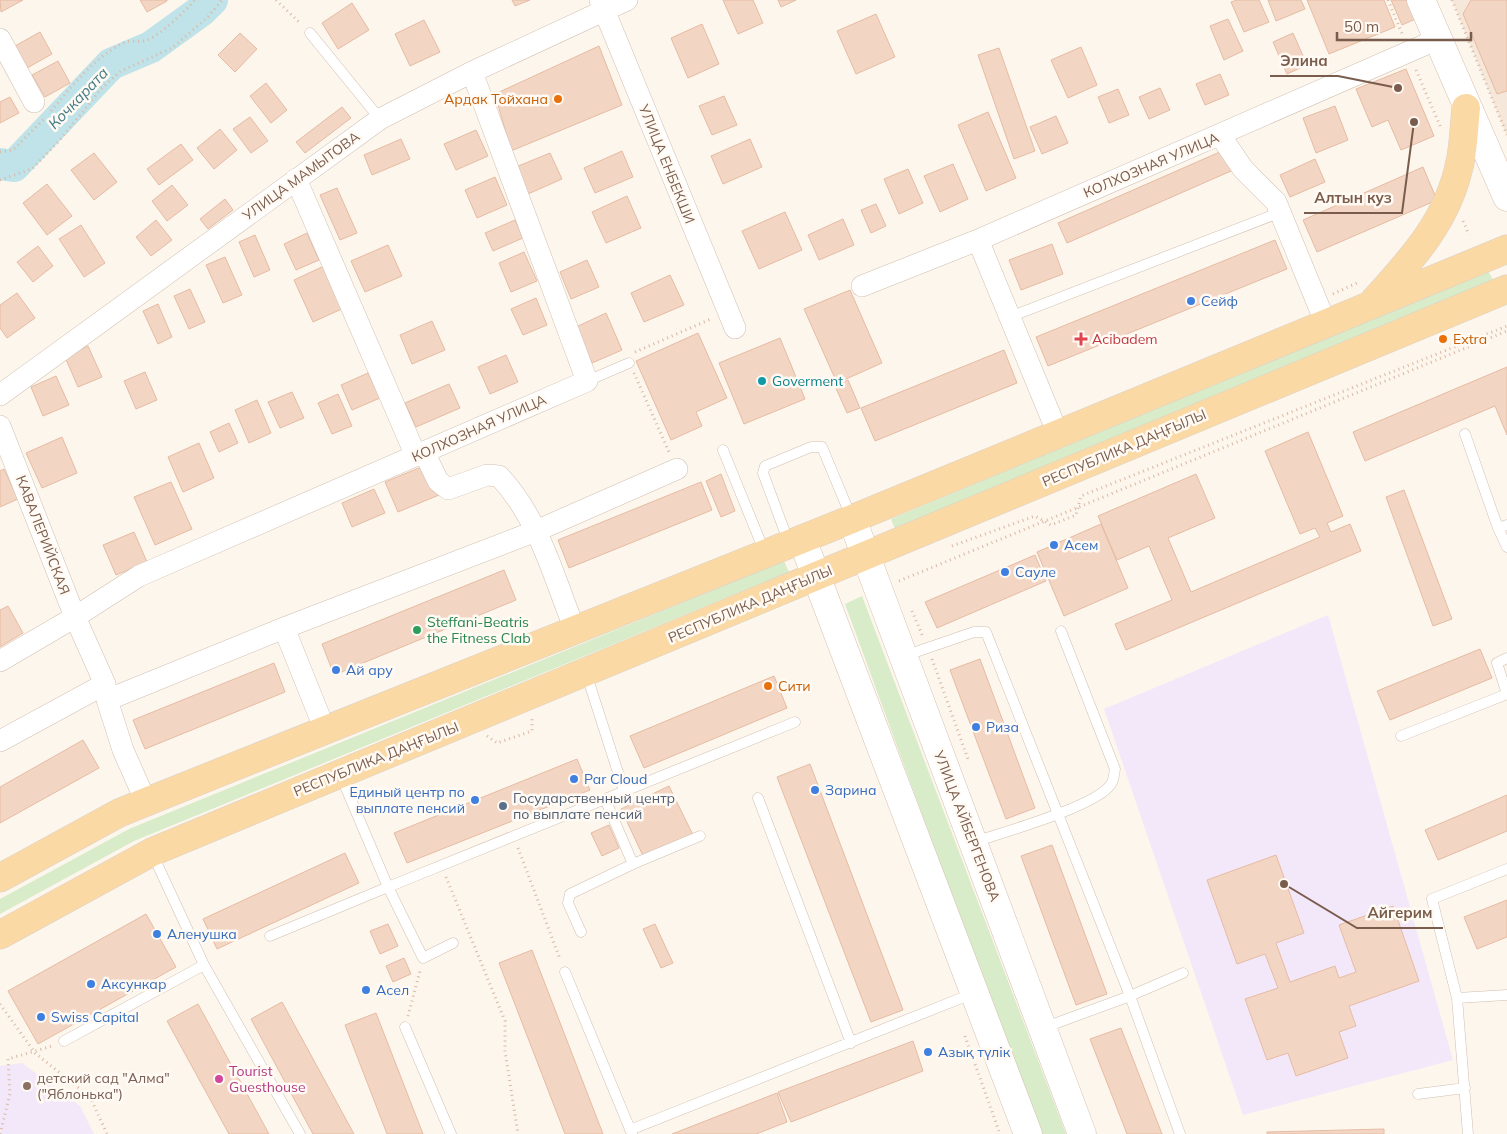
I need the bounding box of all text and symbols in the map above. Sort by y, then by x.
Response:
scale bar [1337,10,1471,42]
text: 50 m [1344,17,1379,36]
callout: Элина [1270,46,1338,76]
text: Элина [1280,51,1328,70]
water label: Кочкарата [44,63,112,133]
place label: Ардак Тойхана [444,90,548,108]
marker: Ардак Тойхана [552,93,564,105]
street label: УЛИЦА ЕНБЕКШИ [634,101,699,226]
street label: УЛИЦА МАМЫТОВА [238,127,364,225]
street label: КОЛХОЗНАЯ УЛИЦА [1080,128,1222,202]
callout: Алтын куз [1304,183,1402,213]
text: Алтын куз [1314,188,1392,207]
place label: Сейф [1201,292,1238,310]
marker: Сейф [1185,295,1197,307]
place label: Acibadem [1092,330,1158,348]
place label: Extra [1453,330,1487,348]
marker: Acibadem [1074,332,1088,346]
marker: Extra [1437,333,1449,345]
place label: Goverment [772,372,843,390]
marker: Goverment [756,375,768,387]
street label: КОЛХОЗНАЯ УЛИЦА [409,390,550,466]
street label: РЕСПУБЛИКА ДАҢҒЫЛЫ [1039,405,1209,491]
street label: КАВАЛЕРИЙСКАЯ [12,473,74,597]
place label: Асем [1064,536,1099,554]
marker: Асем [1048,539,1060,551]
street label: РЕСПУБЛИКА ДАҢҒЫЛЫ [665,561,835,647]
place label: Сауле [1015,563,1056,581]
marker: Сауле [999,566,1011,578]
place label: Steffani-Beatris the Fitness Clab [427,613,531,647]
marker: Steffani-Beatris the Fitness Clab [411,624,423,636]
place label: Ай ару [346,661,393,679]
marker: Ай ару [330,664,342,676]
place label: Сити [778,677,811,695]
marker: Сити [762,680,774,692]
street label: РЕСПУБЛИКА ДАҢҒЫЛЫ [291,718,461,800]
place label: Риза [986,718,1019,736]
marker: Риза [970,721,982,733]
street label: УЛИЦА АЙБЕРГЕНОВА [929,747,1004,905]
place label: Par Cloud [584,770,647,788]
marker: Par Cloud [568,773,580,785]
place label: Зарина [825,781,876,799]
place label: Единый центр по выплате пенсий [349,783,465,817]
marker: Зарина [809,784,821,796]
place label: Государственный центр по выплате пенсий [513,789,675,823]
marker: Единый центр по выплате пенсий [469,794,481,806]
marker: Государственный центр по выплате пенсий [497,800,509,812]
callout: Айгерим [1357,898,1443,928]
text: Айгерим [1367,903,1433,922]
place label: Аленушка [167,925,237,943]
marker: Аленушка [151,928,163,940]
place label: Аксункар [101,975,166,993]
marker: Аксункар [85,978,97,990]
place label: Асел [376,981,409,999]
marker: Асел [360,984,372,996]
place label: Swiss Capital [51,1008,139,1026]
marker: Swiss Capital [35,1011,47,1023]
place label: Азық түлік [938,1043,1011,1061]
marker: Азық түлік [922,1046,934,1058]
place label: Tourist Guesthouse [229,1062,306,1096]
place label: детский сад "Алма" ("Яблонька") [37,1069,170,1103]
marker: Tourist Guesthouse [213,1073,225,1085]
marker: детский сад "Алма" ("Яблонька") [21,1080,33,1092]

